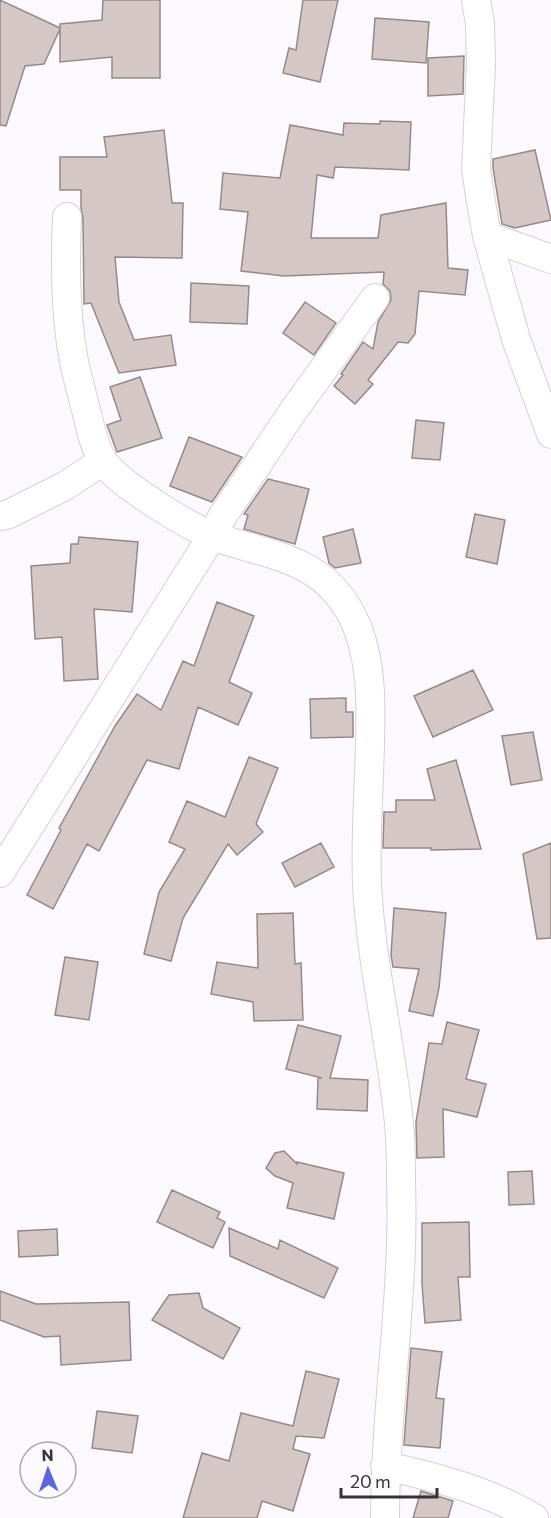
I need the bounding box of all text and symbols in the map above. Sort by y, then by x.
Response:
north arrow [18,1440,78,1500]
text: N [41,1445,54,1464]
scale bar [341,1461,437,1499]
text: 20 m [350,1470,391,1492]

